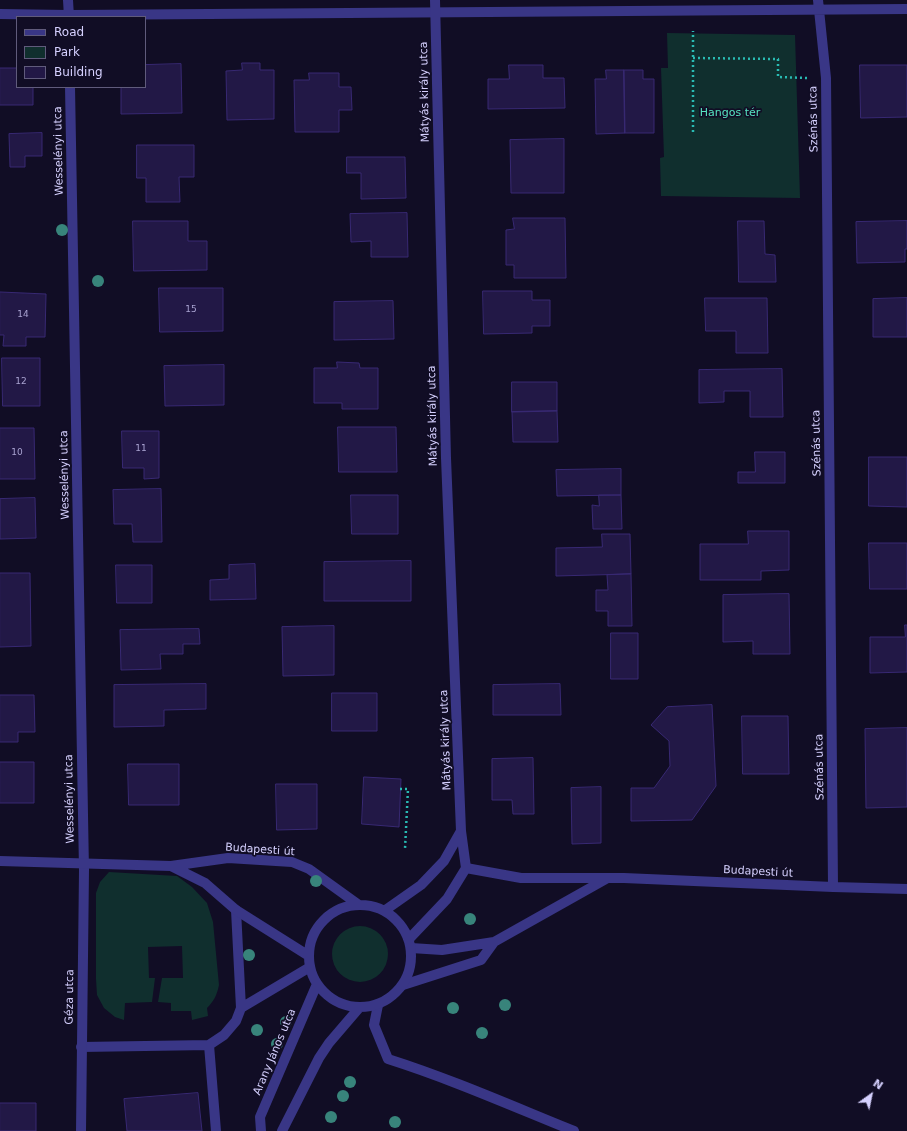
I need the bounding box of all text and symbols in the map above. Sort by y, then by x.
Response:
legend [16,16,146,88]
text: Road [54,25,84,39]
street label: Mátyás király utca [418,41,432,143]
text: Park [54,45,80,59]
text: Building [54,65,103,79]
street label: Szénás utca [807,86,821,152]
street label: Wesselényi utca [52,106,66,196]
park label: Hangos tér [700,106,760,120]
house number: 15 [185,305,197,315]
house number: 14 [17,310,29,320]
street label: Mátyás király utca [426,365,440,467]
house number: 12 [15,377,27,387]
street label: Szénás utca [810,410,824,476]
street label: Wesselényi utca [58,430,72,520]
house number: 11 [135,444,147,454]
house number: 10 [11,448,23,458]
street label: Mátyás király utca [438,689,454,791]
street label: Szénás utca [813,734,827,800]
street label: Wesselényi utca [63,754,77,844]
street label: Budapesti út [225,841,295,859]
street label: Budapesti út [723,864,793,880]
street label: Géza utca [63,969,77,1025]
street label: Arany János utca [251,1007,299,1097]
north arrow [851,1075,891,1115]
text: N [870,1077,885,1092]

